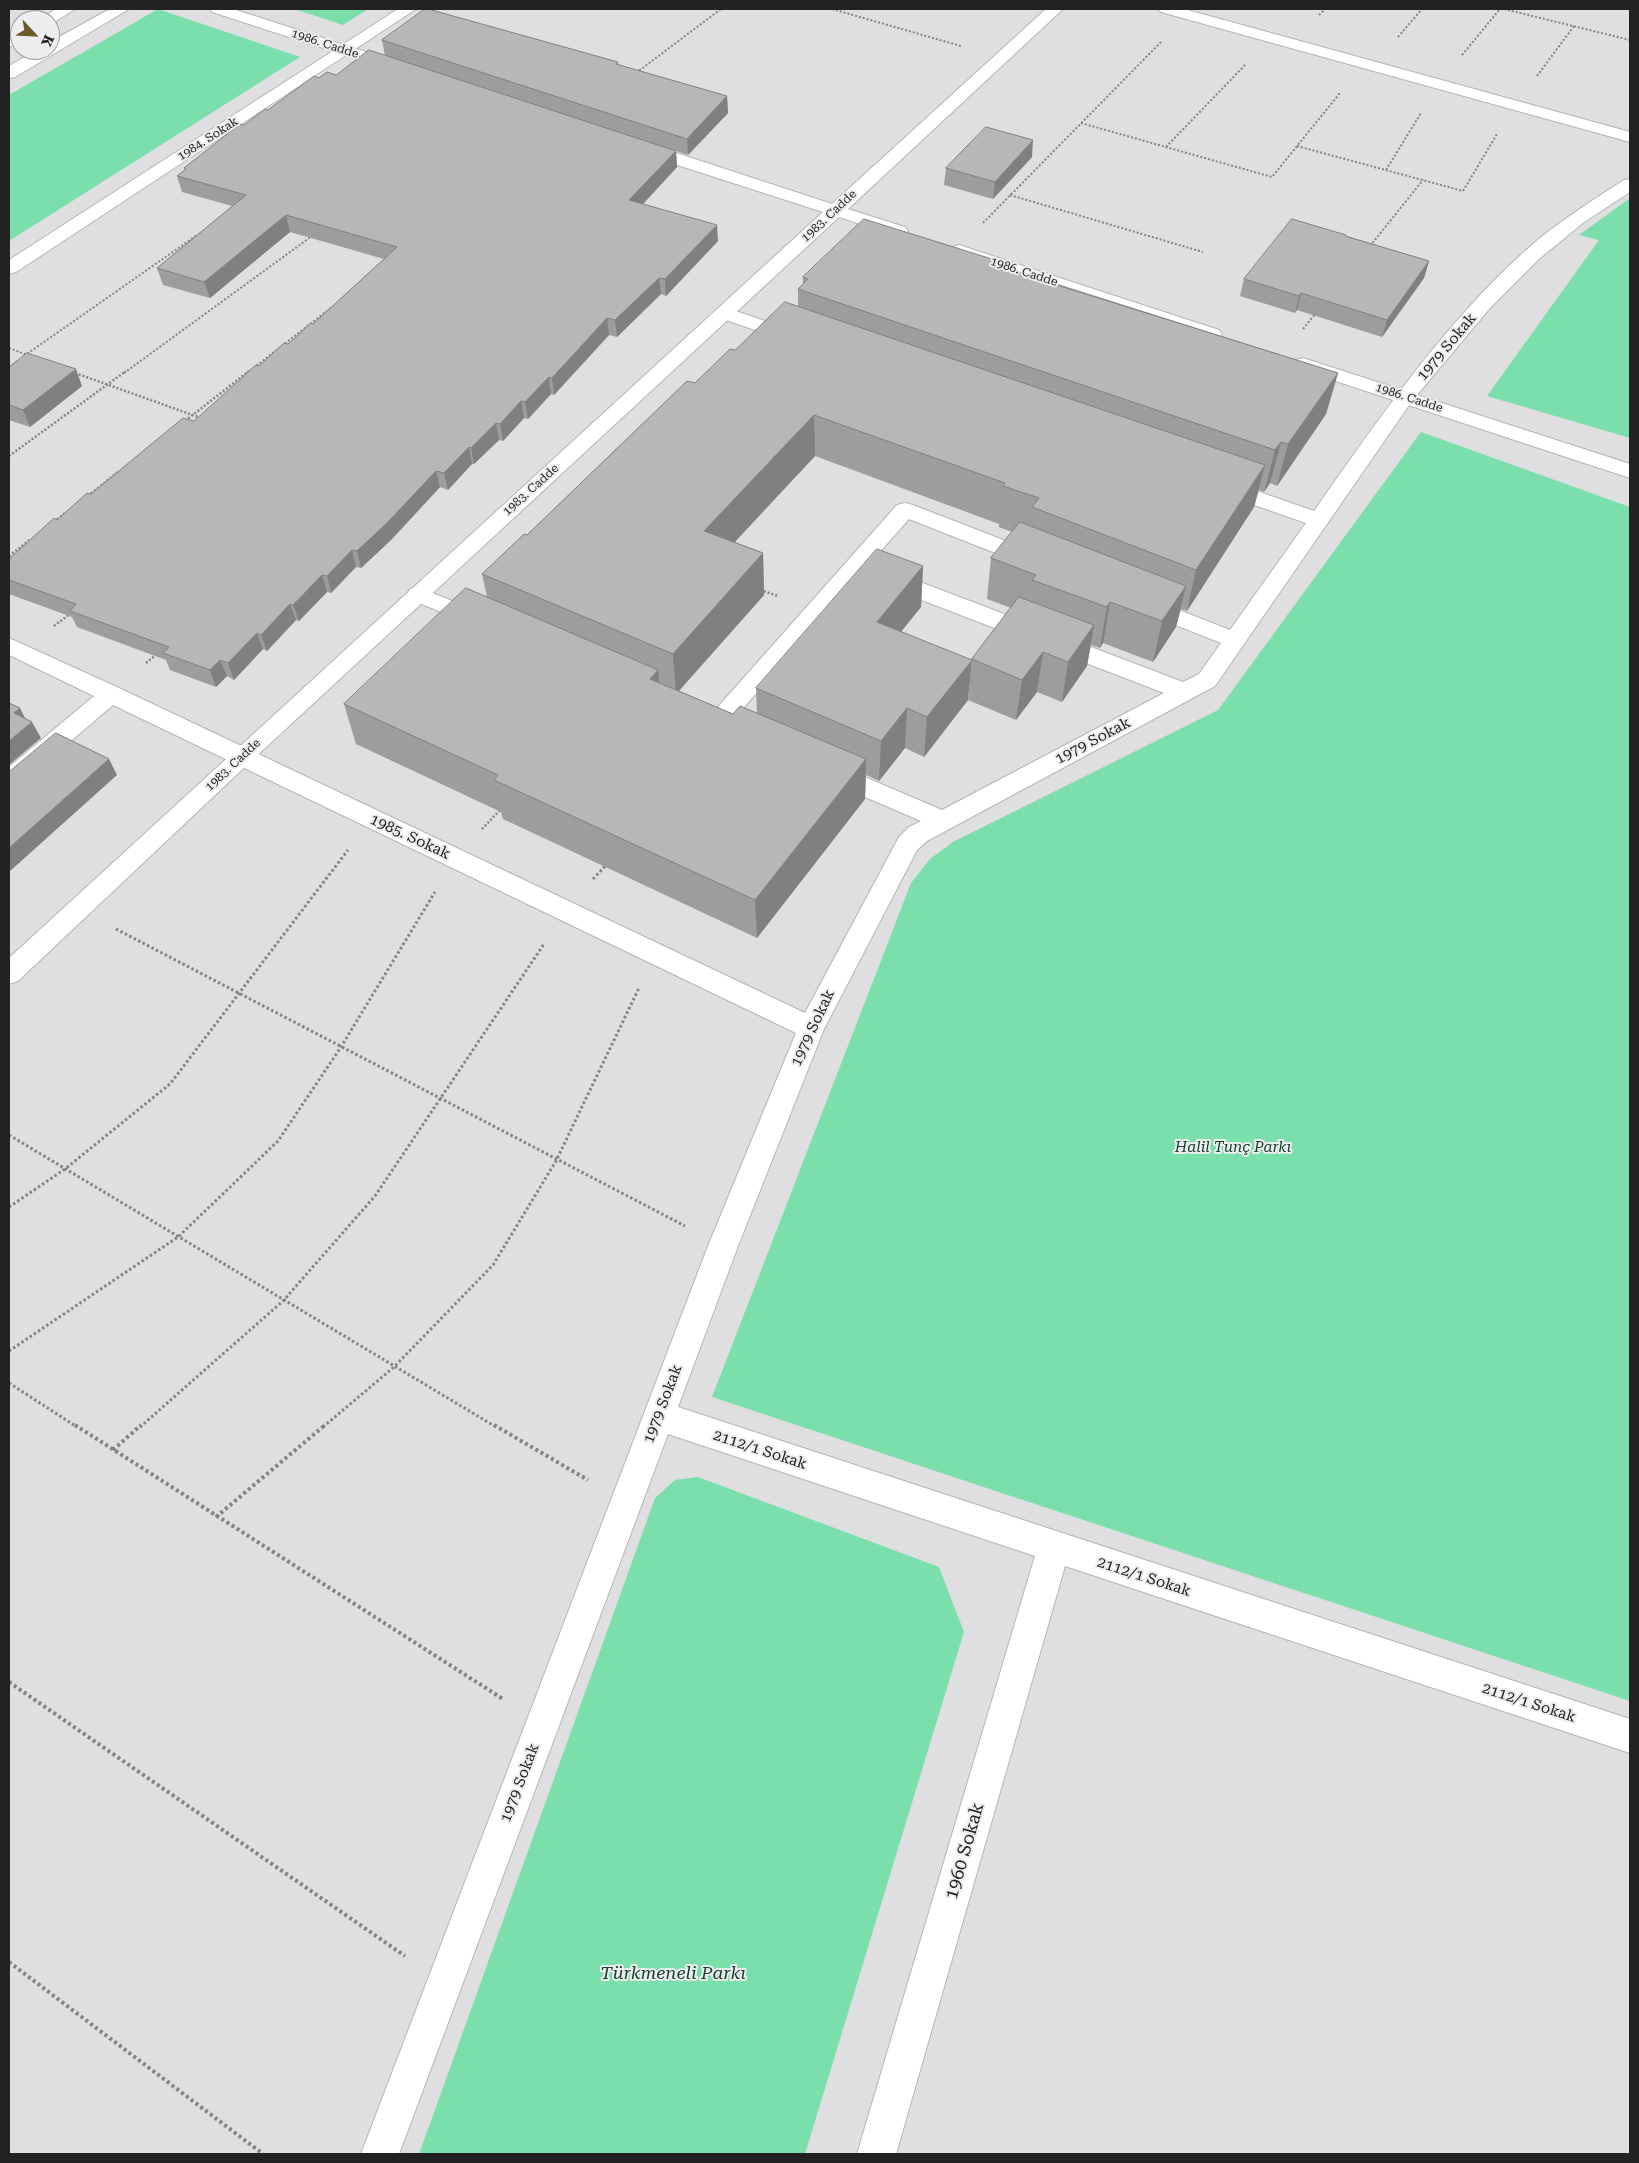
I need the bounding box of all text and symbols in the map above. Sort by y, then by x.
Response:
north arrow [10,10,60,60]
street label: 1986. Cadde [290,26,360,62]
text: K [38,33,57,49]
street label: 1984. Sokak [175,114,241,164]
street label: 1983. Cadde [799,187,859,245]
street label: 1986. Cadde [989,254,1059,290]
street label: 1979 Sokak [1413,310,1481,384]
street label: 1986. Cadde [1374,380,1444,416]
street label: 1983. Cadde [500,461,562,519]
street label: 1979 Sokak [1052,714,1134,768]
street label: 1983. Cadde [203,736,263,794]
street label: 1985. Sokak [367,811,453,863]
street label: 1979 Sokak [787,987,839,1069]
park label: Halil Tunç Parkı [1175,1139,1291,1157]
street label: 1979 Sokak [640,1362,686,1446]
street label: 2112/1 Sokak [711,1426,809,1474]
street label: 2112/1 Sokak [1095,1553,1193,1601]
street label: 2112/1 Sokak [1480,1679,1578,1727]
street label: 1979 Sokak [497,1741,543,1825]
street label: 1960 Sokak [941,1800,989,1902]
park label: Türkmeneli Parkı [600,1963,746,1985]

